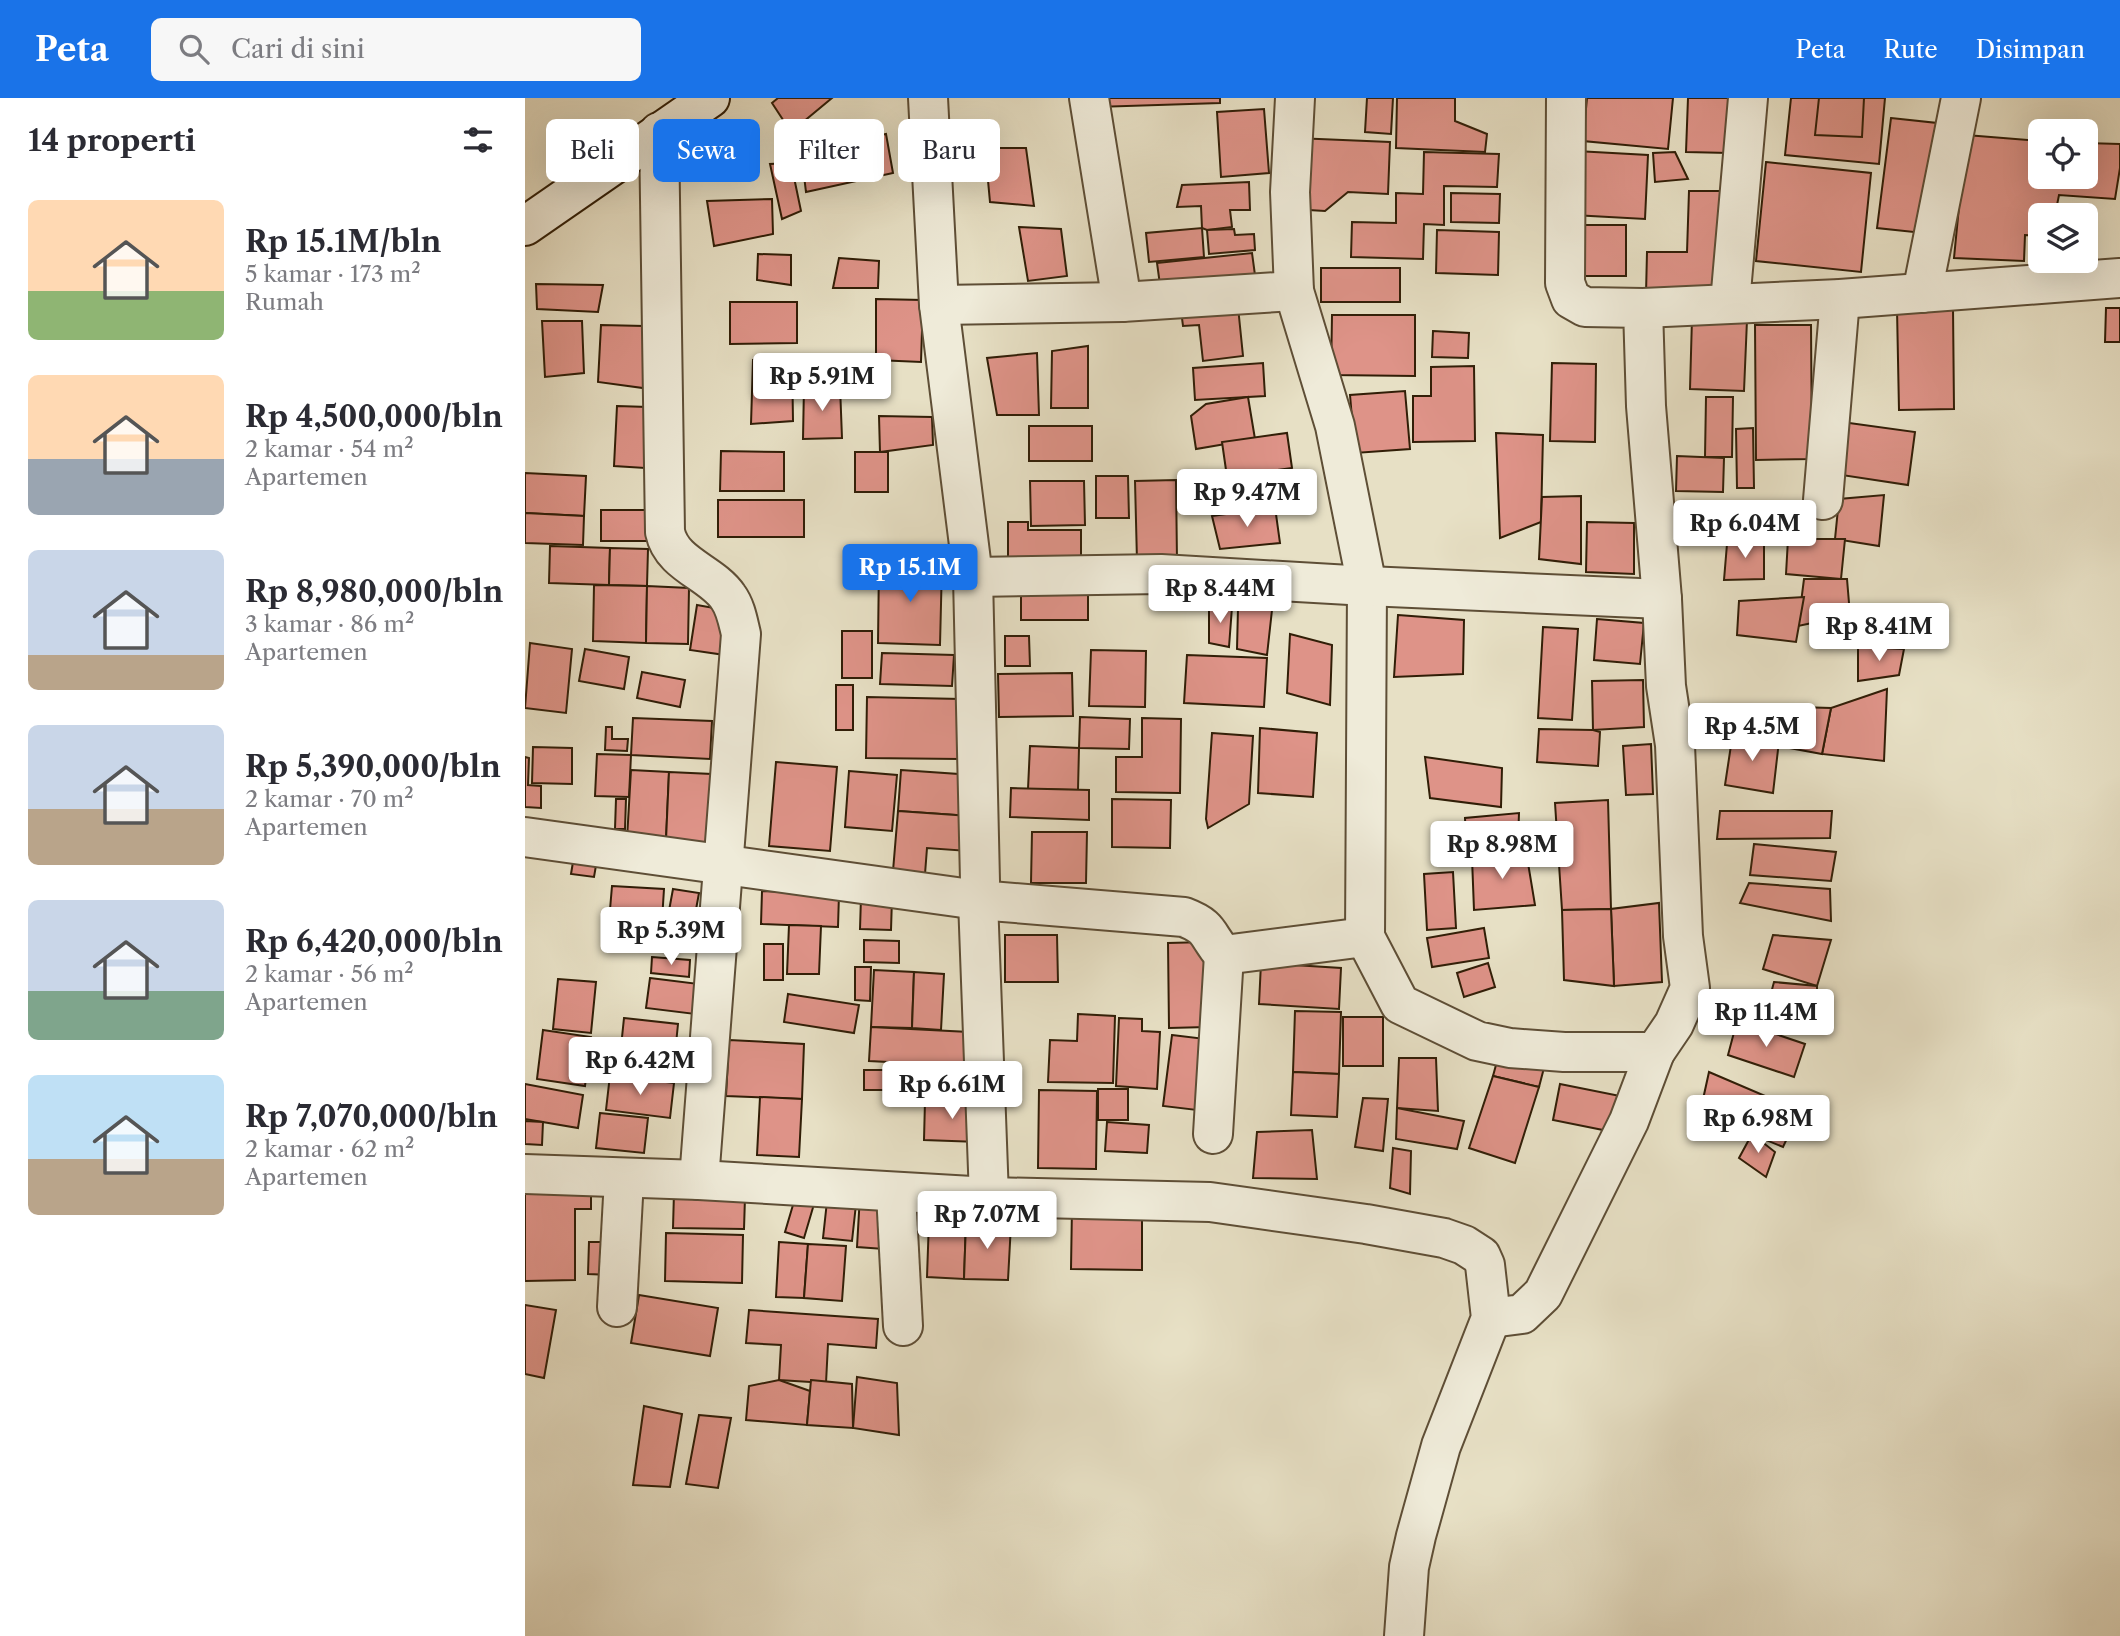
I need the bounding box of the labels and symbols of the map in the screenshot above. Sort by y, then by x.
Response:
pin: Rp 5.91M [750,354,894,413]
pin: Rp 9.47M [1175,470,1319,529]
pin: Rp 6.04M [1673,500,1817,560]
pin: Rp 15.1M [838,545,982,604]
pin: Rp 8.44M [1148,566,1292,625]
pin: Rp 8.41M [1807,603,1951,663]
pin: Rp 4.5M [1687,704,1817,763]
pin: Rp 8.98M [1430,822,1574,881]
pin: Rp 5.39M [599,908,743,967]
pin: Rp 11.4M [1694,990,1838,1049]
pin: Rp 6.42M [568,1038,712,1097]
pin: Rp 6.61M [880,1062,1024,1121]
pin: Rp 6.98M [1686,1096,1830,1155]
pin: Rp 7.07M [915,1192,1059,1251]

